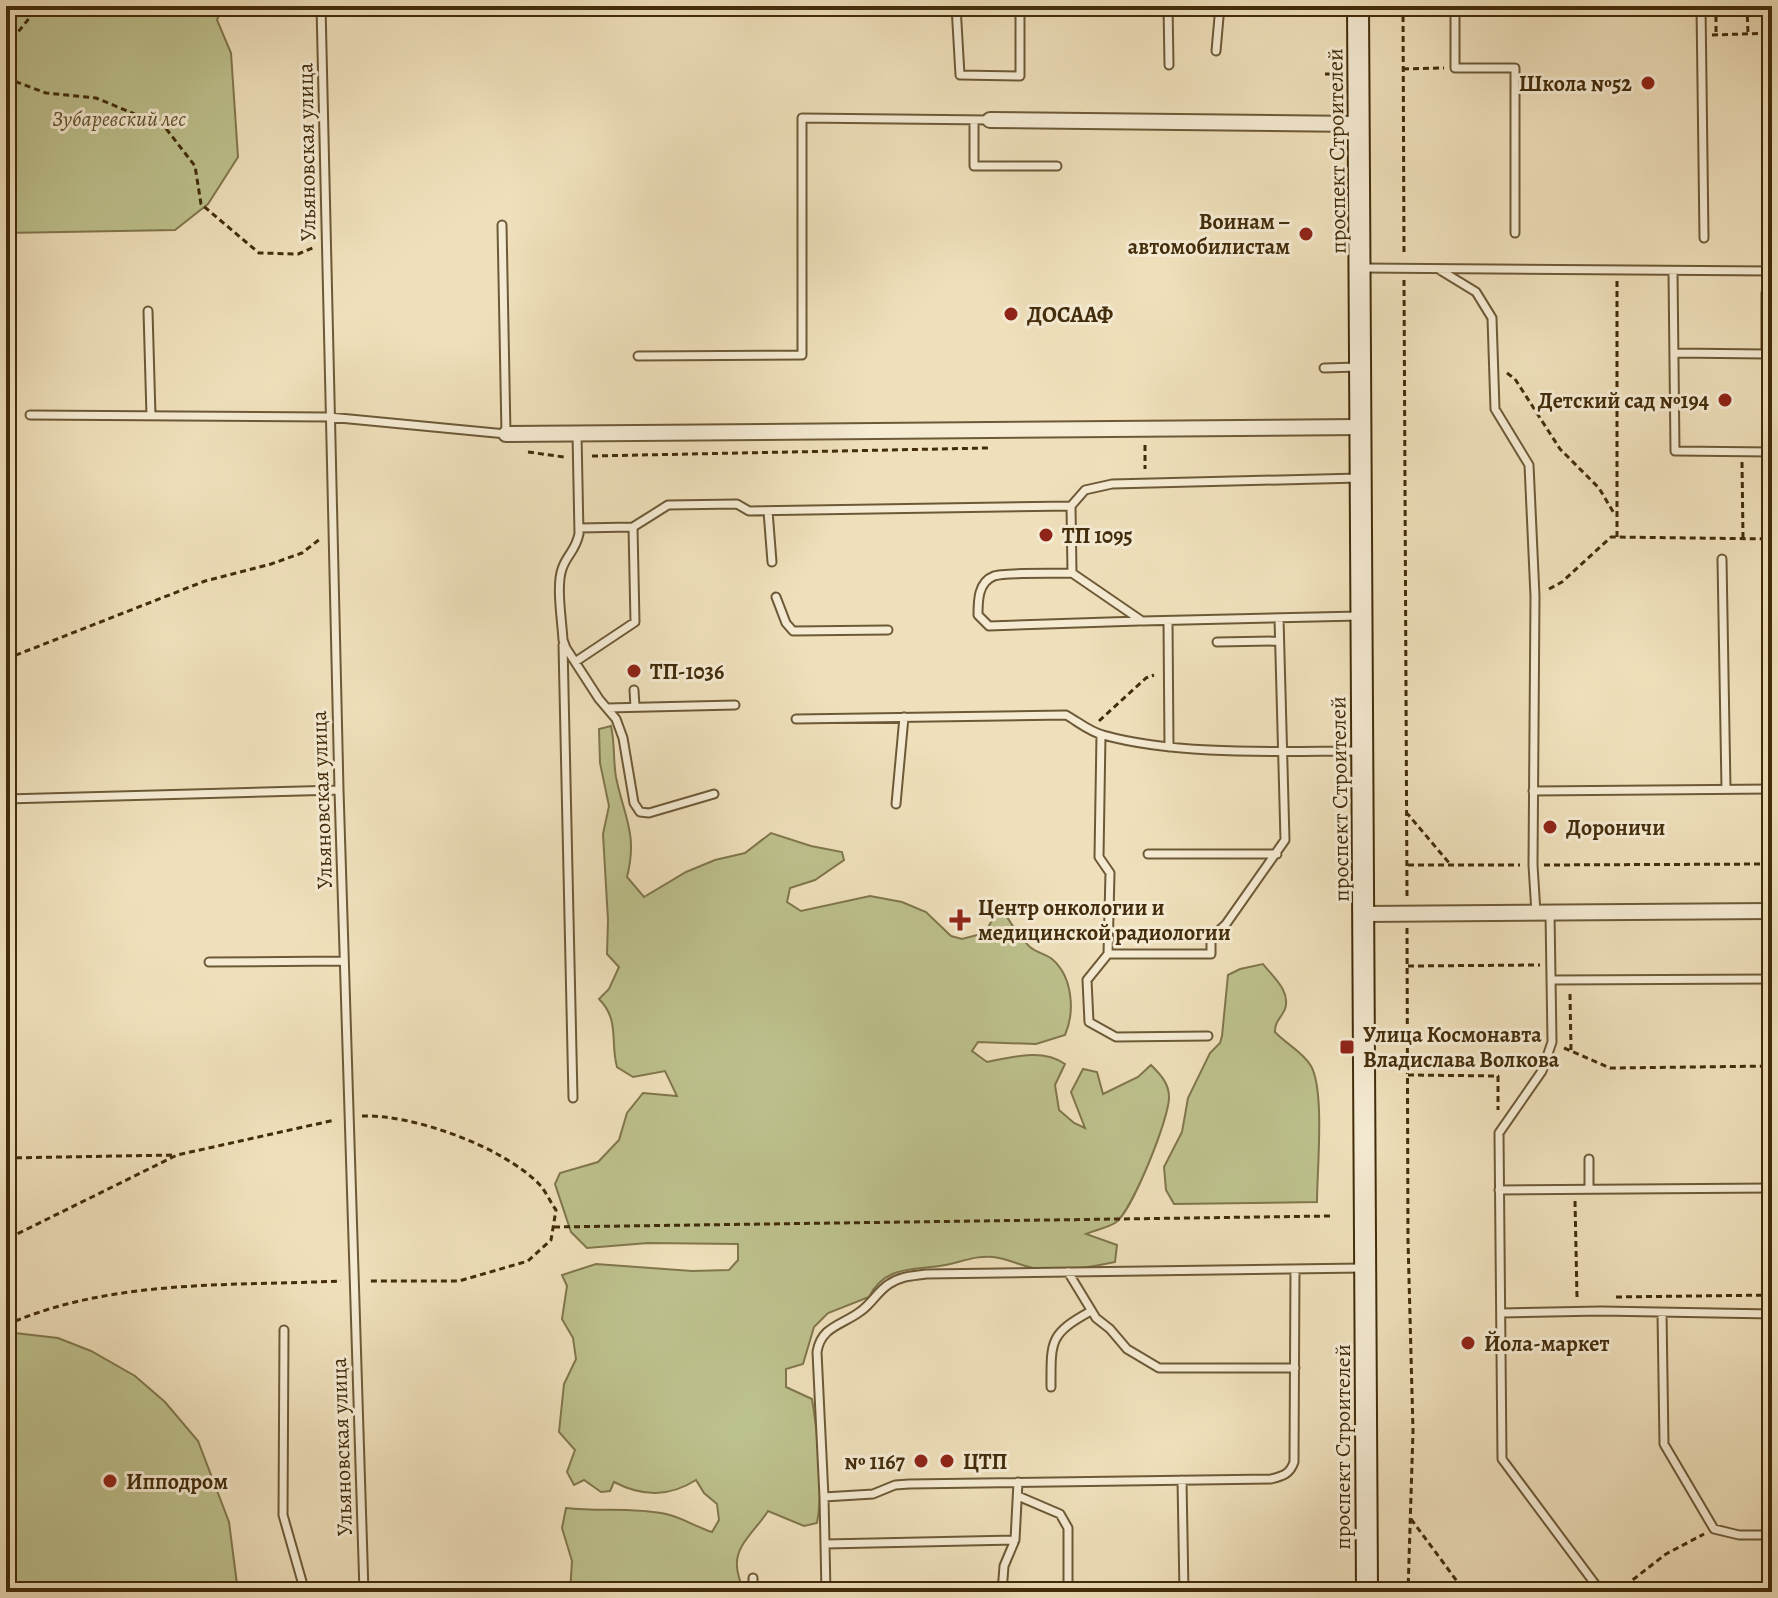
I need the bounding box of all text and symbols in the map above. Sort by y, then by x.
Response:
street label: проспект Строителей [1320,48,1354,254]
street label: Ульяновская улица [290,62,324,242]
place label: Школа №52 [1519,69,1632,99]
marker: Школа №52 [1639,74,1657,92]
park label: Зубаревский лес [52,104,186,134]
place label: Воинам – автомобилистам [1128,207,1290,262]
marker: Воинам – автомобилистам [1297,225,1315,243]
place label: ДОСААФ [1027,300,1113,330]
marker: ДОСААФ [1002,305,1020,323]
place label: Детский сад №194 [1538,386,1709,416]
marker: Детский сад №194 [1716,391,1734,409]
place label: ТП 1095 [1062,521,1133,551]
marker: ТП 1095 [1037,526,1055,544]
place label: ТП-1036 [650,657,724,687]
marker: ТП-1036 [625,662,643,680]
street label: проспект Строителей [1323,696,1357,902]
street label: Ульяновская улица [304,709,340,890]
place label: Дороничи [1566,813,1665,843]
marker: Дороничи [1541,818,1559,836]
place label: Центр онкологии и медицинской радиологии [978,893,1231,948]
marker: Центр онкологии и медицинской радиологии [949,909,971,931]
place label: Улица Космонавта Владислава Волкова [1363,1020,1560,1075]
marker: Улица Космонавта Владислава Волкова [1338,1038,1356,1056]
place label: Йола-маркет [1484,1329,1610,1359]
marker: Йола-маркет [1459,1334,1477,1352]
street label: проспект Строителей [1328,1344,1358,1550]
street label: Ульяновская улица [324,1356,360,1537]
place label: № 1167 [844,1447,906,1477]
place label: ЦТП [963,1447,1007,1477]
marker: № 1167 [912,1452,930,1470]
marker: ЦТП [938,1452,956,1470]
place label: Ипподром [126,1467,228,1497]
marker: Ипподром [101,1472,119,1490]

